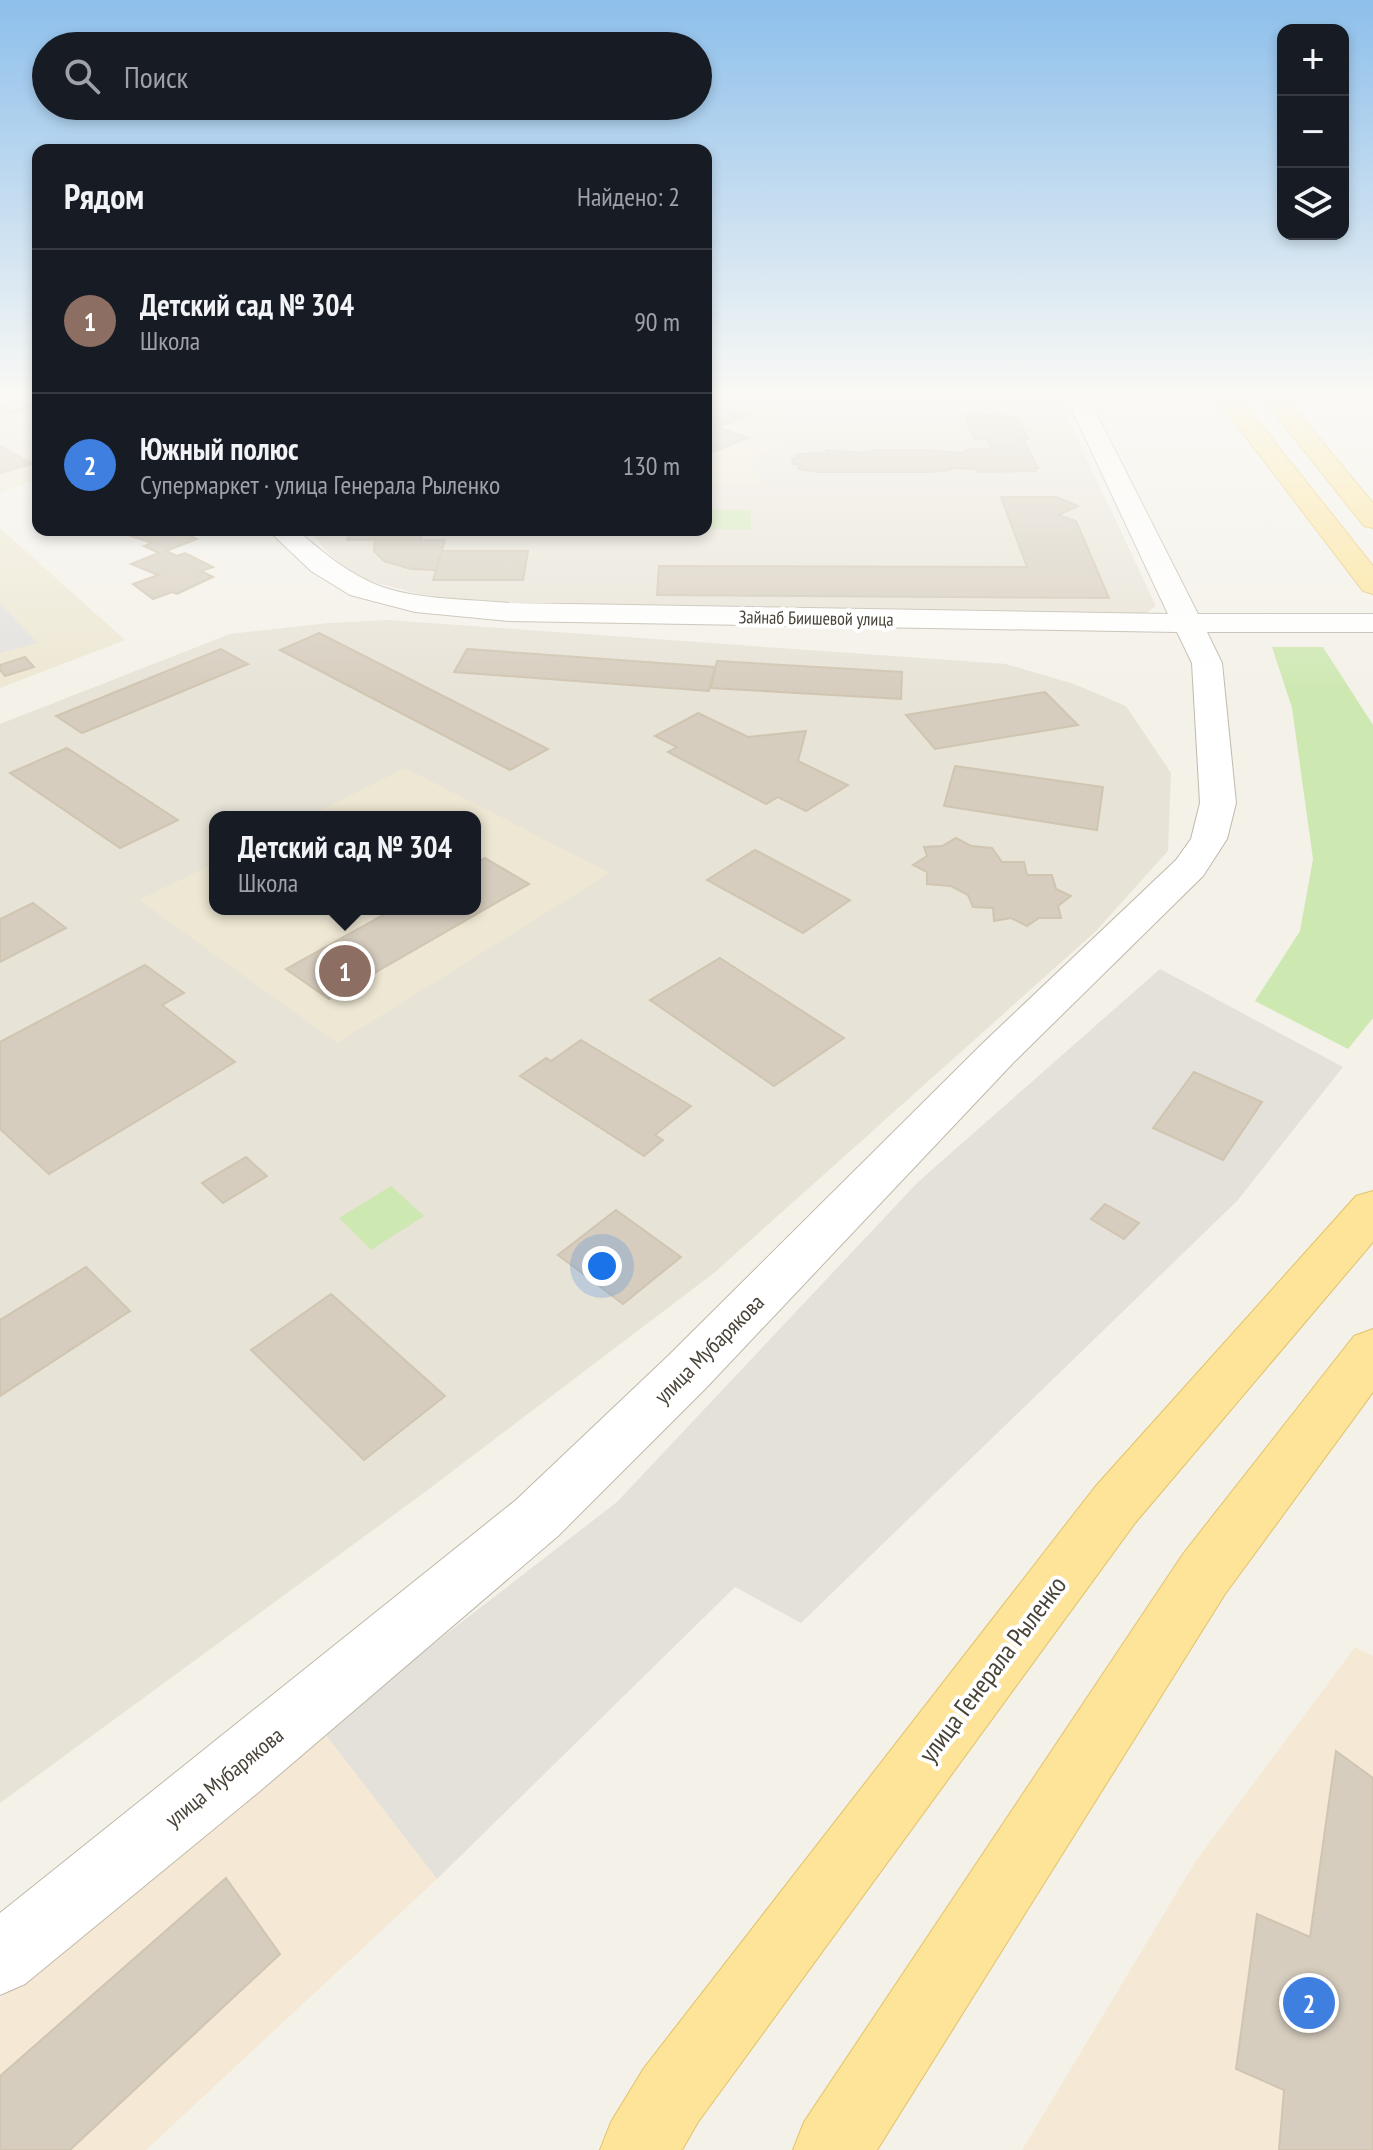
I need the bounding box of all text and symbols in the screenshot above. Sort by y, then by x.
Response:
map controls [1277,24,1349,240]
button: + [1277,24,1349,96]
search box [32,32,712,120]
icon: search [60,54,104,98]
text: Поиск [124,57,188,96]
button: − [1277,96,1349,168]
button: layers [1277,168,1349,240]
text: Рядом [64,174,144,218]
text: Найдено: 2 [577,180,680,213]
text: Детский сад № 304 [140,285,354,324]
text: 1 [84,305,96,338]
text: 90 m [634,305,680,338]
text: Школа [140,324,200,357]
text: Южный полюс [140,429,299,468]
text: 2 [84,449,96,482]
text: 130 m [622,449,680,482]
text: Супермаркет · улица Генерала Рыленко [140,468,500,501]
street label: Зайнаб Биишевой улица [738,605,894,631]
popup [209,811,481,915]
text: Детский сад № 304 [238,827,452,866]
text: Школа [238,866,298,899]
pin: 1 [319,941,371,1001]
your location [582,1246,622,1286]
street label: улица Мубарякова [648,1288,770,1410]
street label: улица Генерала Рыленко [911,1569,1073,1769]
street label: улица Мубарякова [159,1721,289,1833]
pin: 2 [1283,1973,1335,2033]

